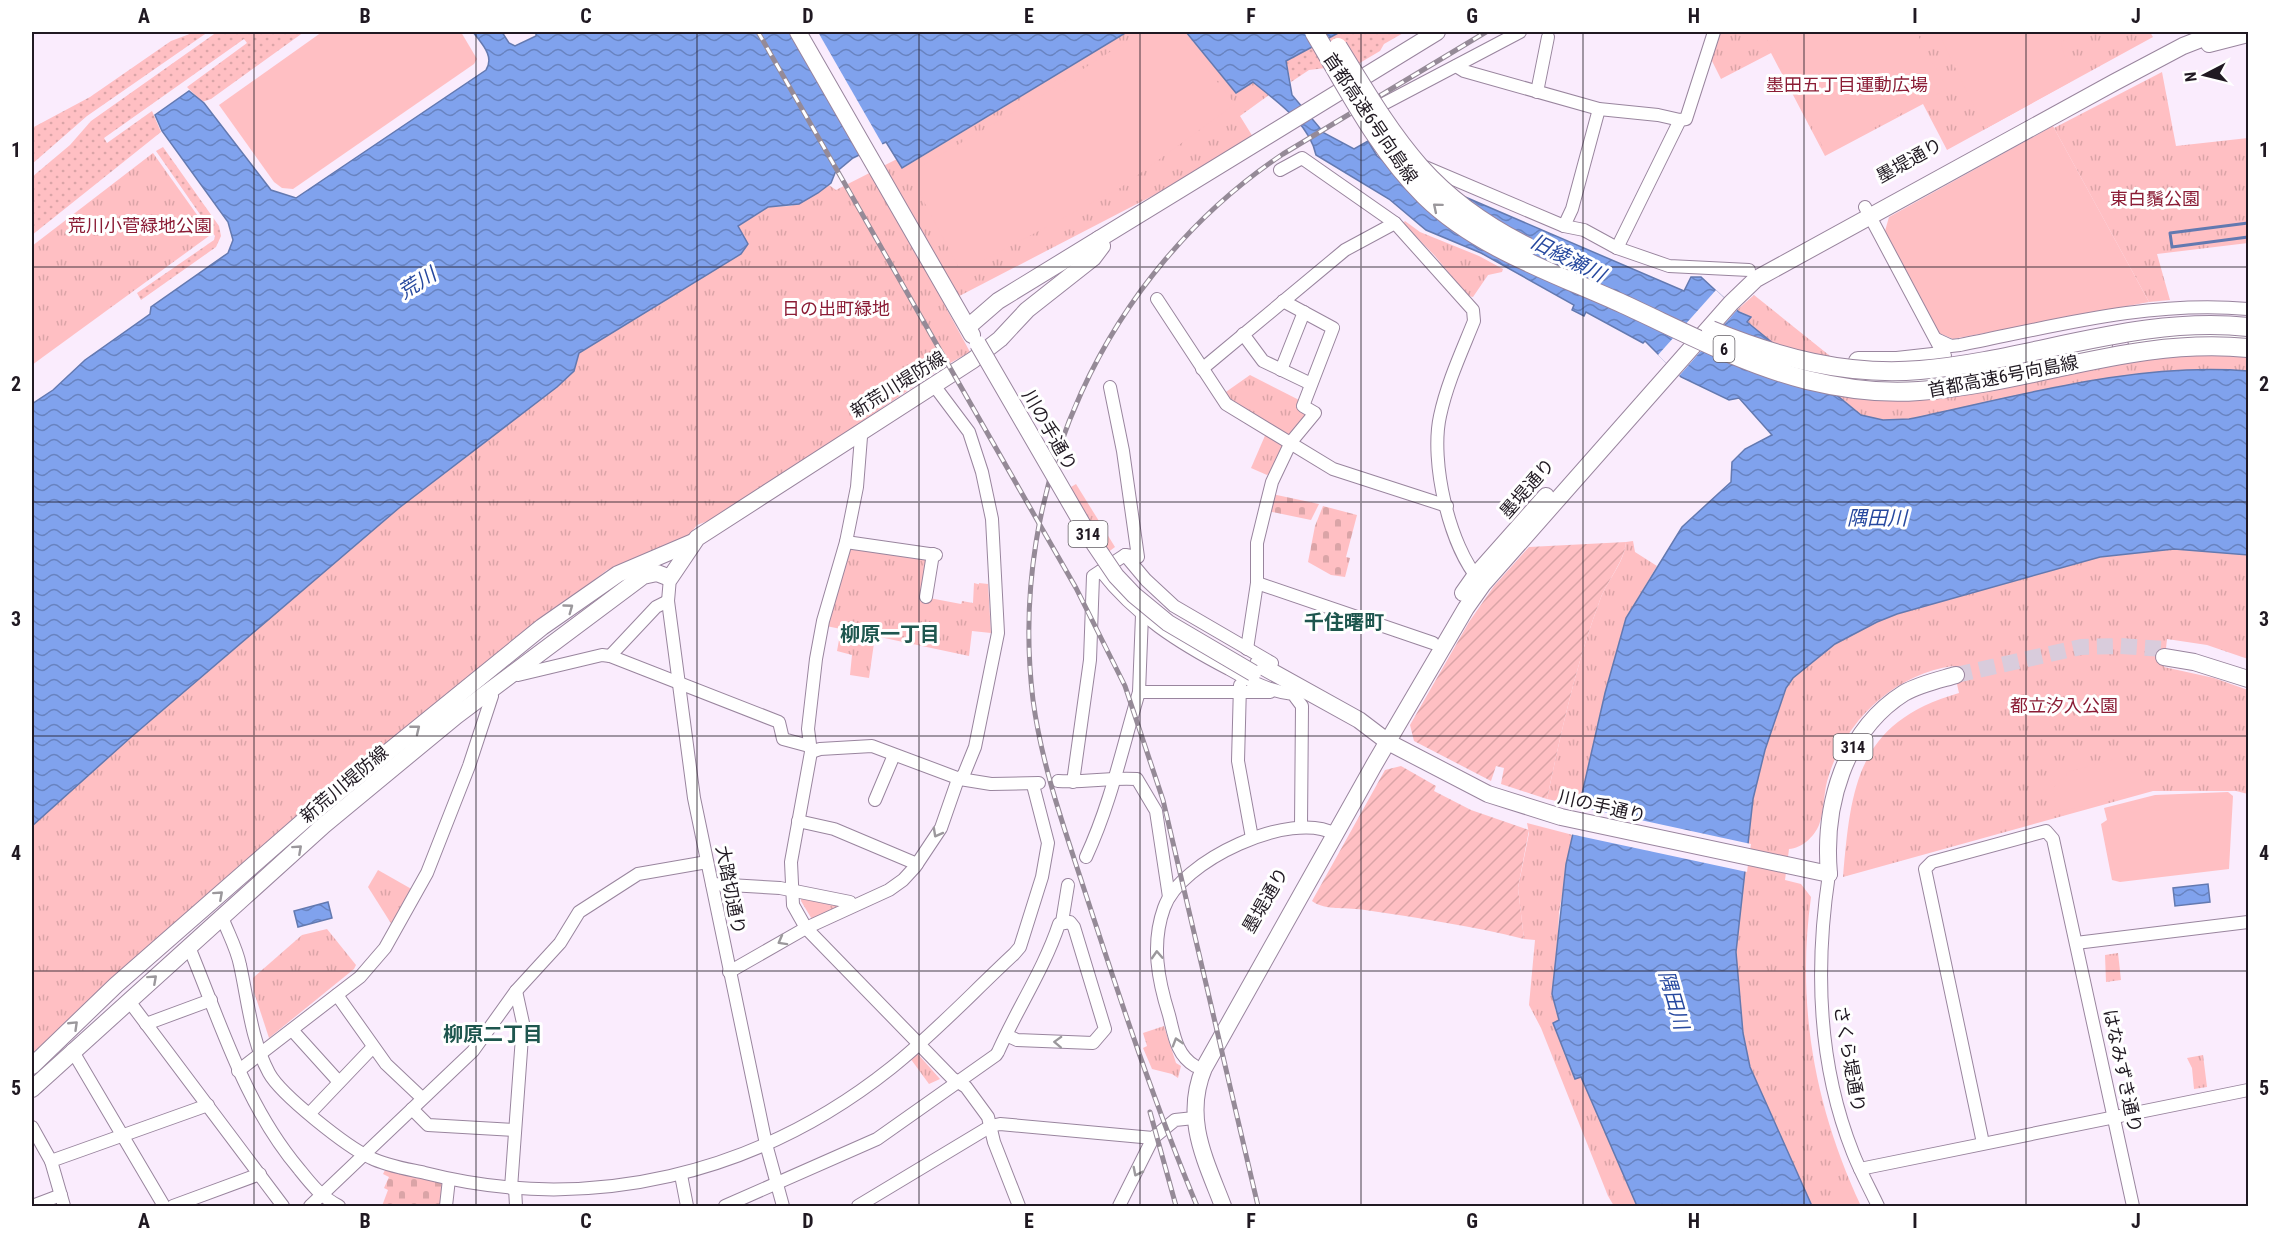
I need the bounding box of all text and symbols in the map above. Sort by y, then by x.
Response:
text: A [138,4,150,28]
text: B [359,4,371,28]
text: C [580,4,592,28]
text: D [802,4,814,28]
text: E [1024,4,1034,28]
text: F [1246,4,1256,28]
text: G [1466,4,1478,28]
text: H [1688,4,1700,28]
text: I [1912,4,1918,28]
text: J [2131,4,2141,28]
north arrow [2175,45,2235,105]
street label: 首都高速6号向島線 [1320,49,1422,187]
text: N [2181,71,2201,83]
park label: 墨田五丁目運動広場 [1766,74,1928,95]
street label: 墨堤通り [1872,133,1946,187]
text: 1 [11,138,21,162]
text: 1 [2259,138,2269,162]
park label: 東白鬚公園 [2110,188,2200,209]
one-way arrow [1433,203,1444,214]
park label: 荒川小菅緑地公園 [68,215,212,236]
water label: 旧綾瀬川 [1527,229,1611,288]
water label: 荒川 [394,261,442,304]
park label: 日の出町緑地 [782,298,890,319]
road number: 6 [1714,336,1734,362]
street label: 新荒川堤防線 [847,346,949,422]
street label: 首都高速6号向島線 [1926,351,2080,401]
text: 2 [11,372,21,396]
text: 2 [2259,372,2269,396]
street label: 川の手通り [1018,386,1082,474]
street label: 墨堤通り [1495,454,1559,522]
water label: 隅田川 [1847,506,1909,530]
road number: 314 [1068,521,1108,547]
one-way arrow [562,604,573,615]
text: 3 [11,607,21,631]
text: 3 [2259,607,2269,631]
district label: 千住曙町 [1304,610,1384,634]
district label: 柳原一丁目 [840,622,940,646]
park label: 都立汐入公園 [2010,695,2118,716]
one-way arrow [409,725,420,736]
road number: 314 [1834,734,1872,760]
street label: 新荒川堤防線 [296,741,392,827]
street label: 川の手通り [1556,786,1648,826]
one-way arrow [933,826,944,837]
text: 4 [11,841,21,865]
text: 4 [2259,841,2269,865]
street label: 大踏切通り [712,844,750,936]
one-way arrow [291,845,301,856]
street label: 墨堤通り [1238,864,1292,936]
one-way arrow [212,891,223,902]
one-way arrow [778,934,788,945]
one-way arrow [1151,950,1164,959]
water label: 隅田川 [1654,968,1694,1034]
one-way arrow [146,975,157,986]
street label: さくら堤通り [1830,1004,1870,1114]
street label: はなみずき通り [2100,1007,2146,1135]
one-way arrow [66,1022,77,1033]
district label: 柳原二丁目 [443,1022,543,1046]
one-way arrow [1054,1035,1063,1048]
one-way arrow [1172,1037,1184,1048]
text: 5 [11,1076,21,1100]
text: 5 [2259,1076,2269,1100]
one-way arrow [1133,1166,1144,1177]
text: A [138,1209,150,1233]
text: B [359,1209,371,1233]
text: C [580,1209,592,1233]
text: D [802,1209,814,1233]
text: E [1024,1209,1034,1233]
text: F [1246,1209,1256,1233]
text: G [1466,1209,1478,1233]
text: H [1688,1209,1700,1233]
text: I [1912,1209,1918,1233]
text: J [2131,1209,2141,1233]

